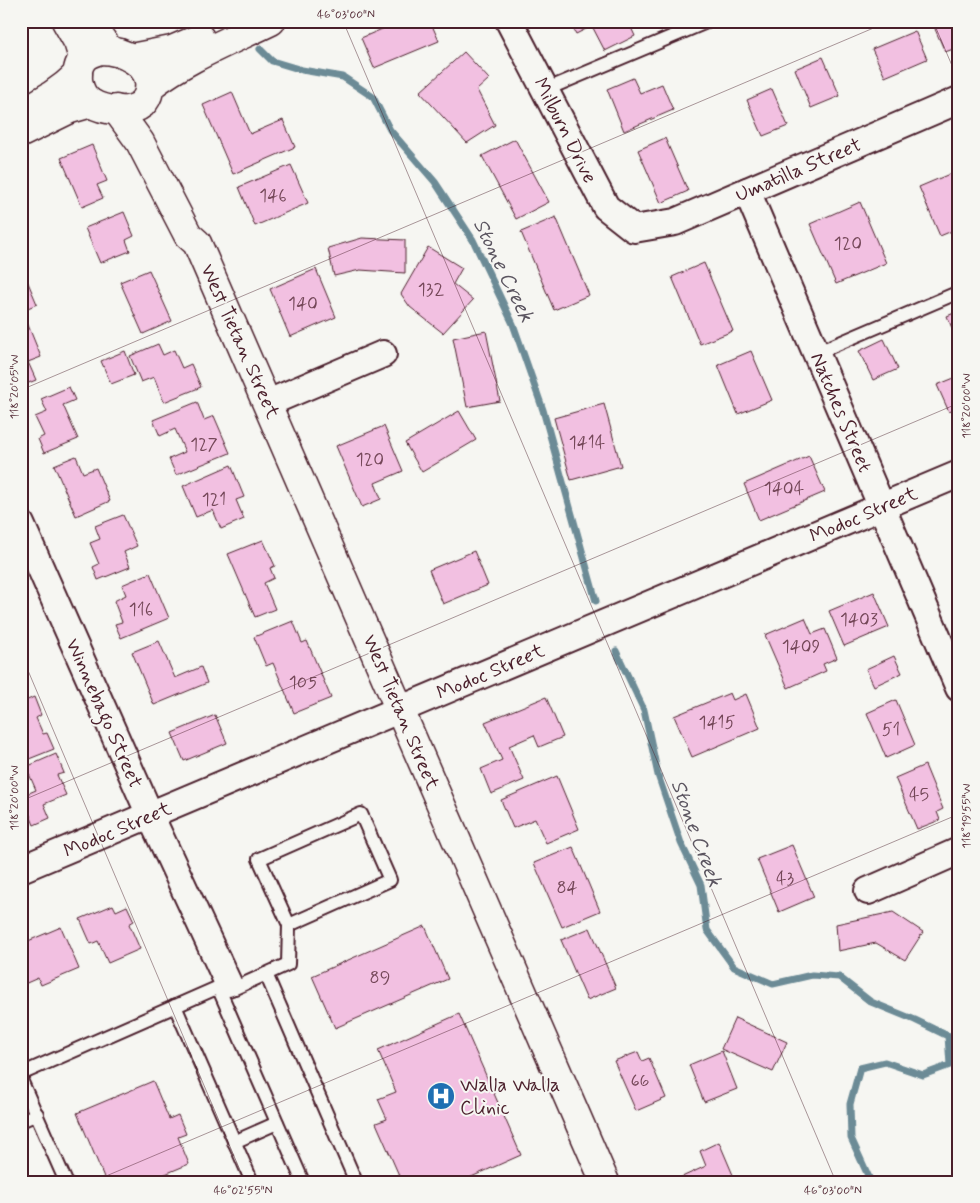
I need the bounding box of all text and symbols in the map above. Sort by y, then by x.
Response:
text: 46°03'00"N [317,7,375,23]
street label: Milburn Drive [526,73,603,188]
street label: Umatilla Street [731,132,866,209]
house number: 146 [259,184,287,208]
water label: Stone Creek [466,214,540,327]
house number: 120 [834,232,862,256]
street label: West Tietan Street [193,260,286,423]
house number: 132 [418,278,444,302]
house number: 140 [288,292,318,316]
street label: Natches Street [803,349,878,477]
text: 118°20'05"W [7,355,23,419]
text: 118°20'00"W [959,373,975,439]
house number: 1414 [569,431,605,455]
house number: 127 [190,433,218,457]
house number: 120 [356,448,384,472]
house number: 1404 [764,477,804,501]
street label: Modoc Street [805,480,922,550]
house number: 121 [202,488,226,512]
house number: 116 [129,598,153,622]
house number: 1403 [840,608,878,632]
street label: West Tietan Street [356,631,446,795]
street label: Winnebago Street [57,634,149,794]
house number: 1409 [782,635,820,659]
street label: Modoc Street [432,637,549,707]
house number: 105 [289,671,317,695]
house number: 1415 [699,711,736,735]
house number: 51 [882,718,900,742]
text: 118°20'00"W [7,765,23,831]
water label: Stone Creek [664,776,728,891]
house number: 45 [909,783,929,807]
text: 118°19'55"W [959,783,975,848]
street label: Modoc Street [59,795,176,865]
house number: 43 [776,867,794,891]
house number: 84 [556,876,578,900]
house number: 89 [370,966,390,990]
house number: 66 [630,1069,650,1093]
place label: Walla Walla Clinic [460,1072,560,1122]
hospital icon: Walla Walla Clinic [426,1081,456,1111]
text: 46°02'55"N [213,1183,273,1199]
text: 46°03'00"N [804,1183,862,1199]

